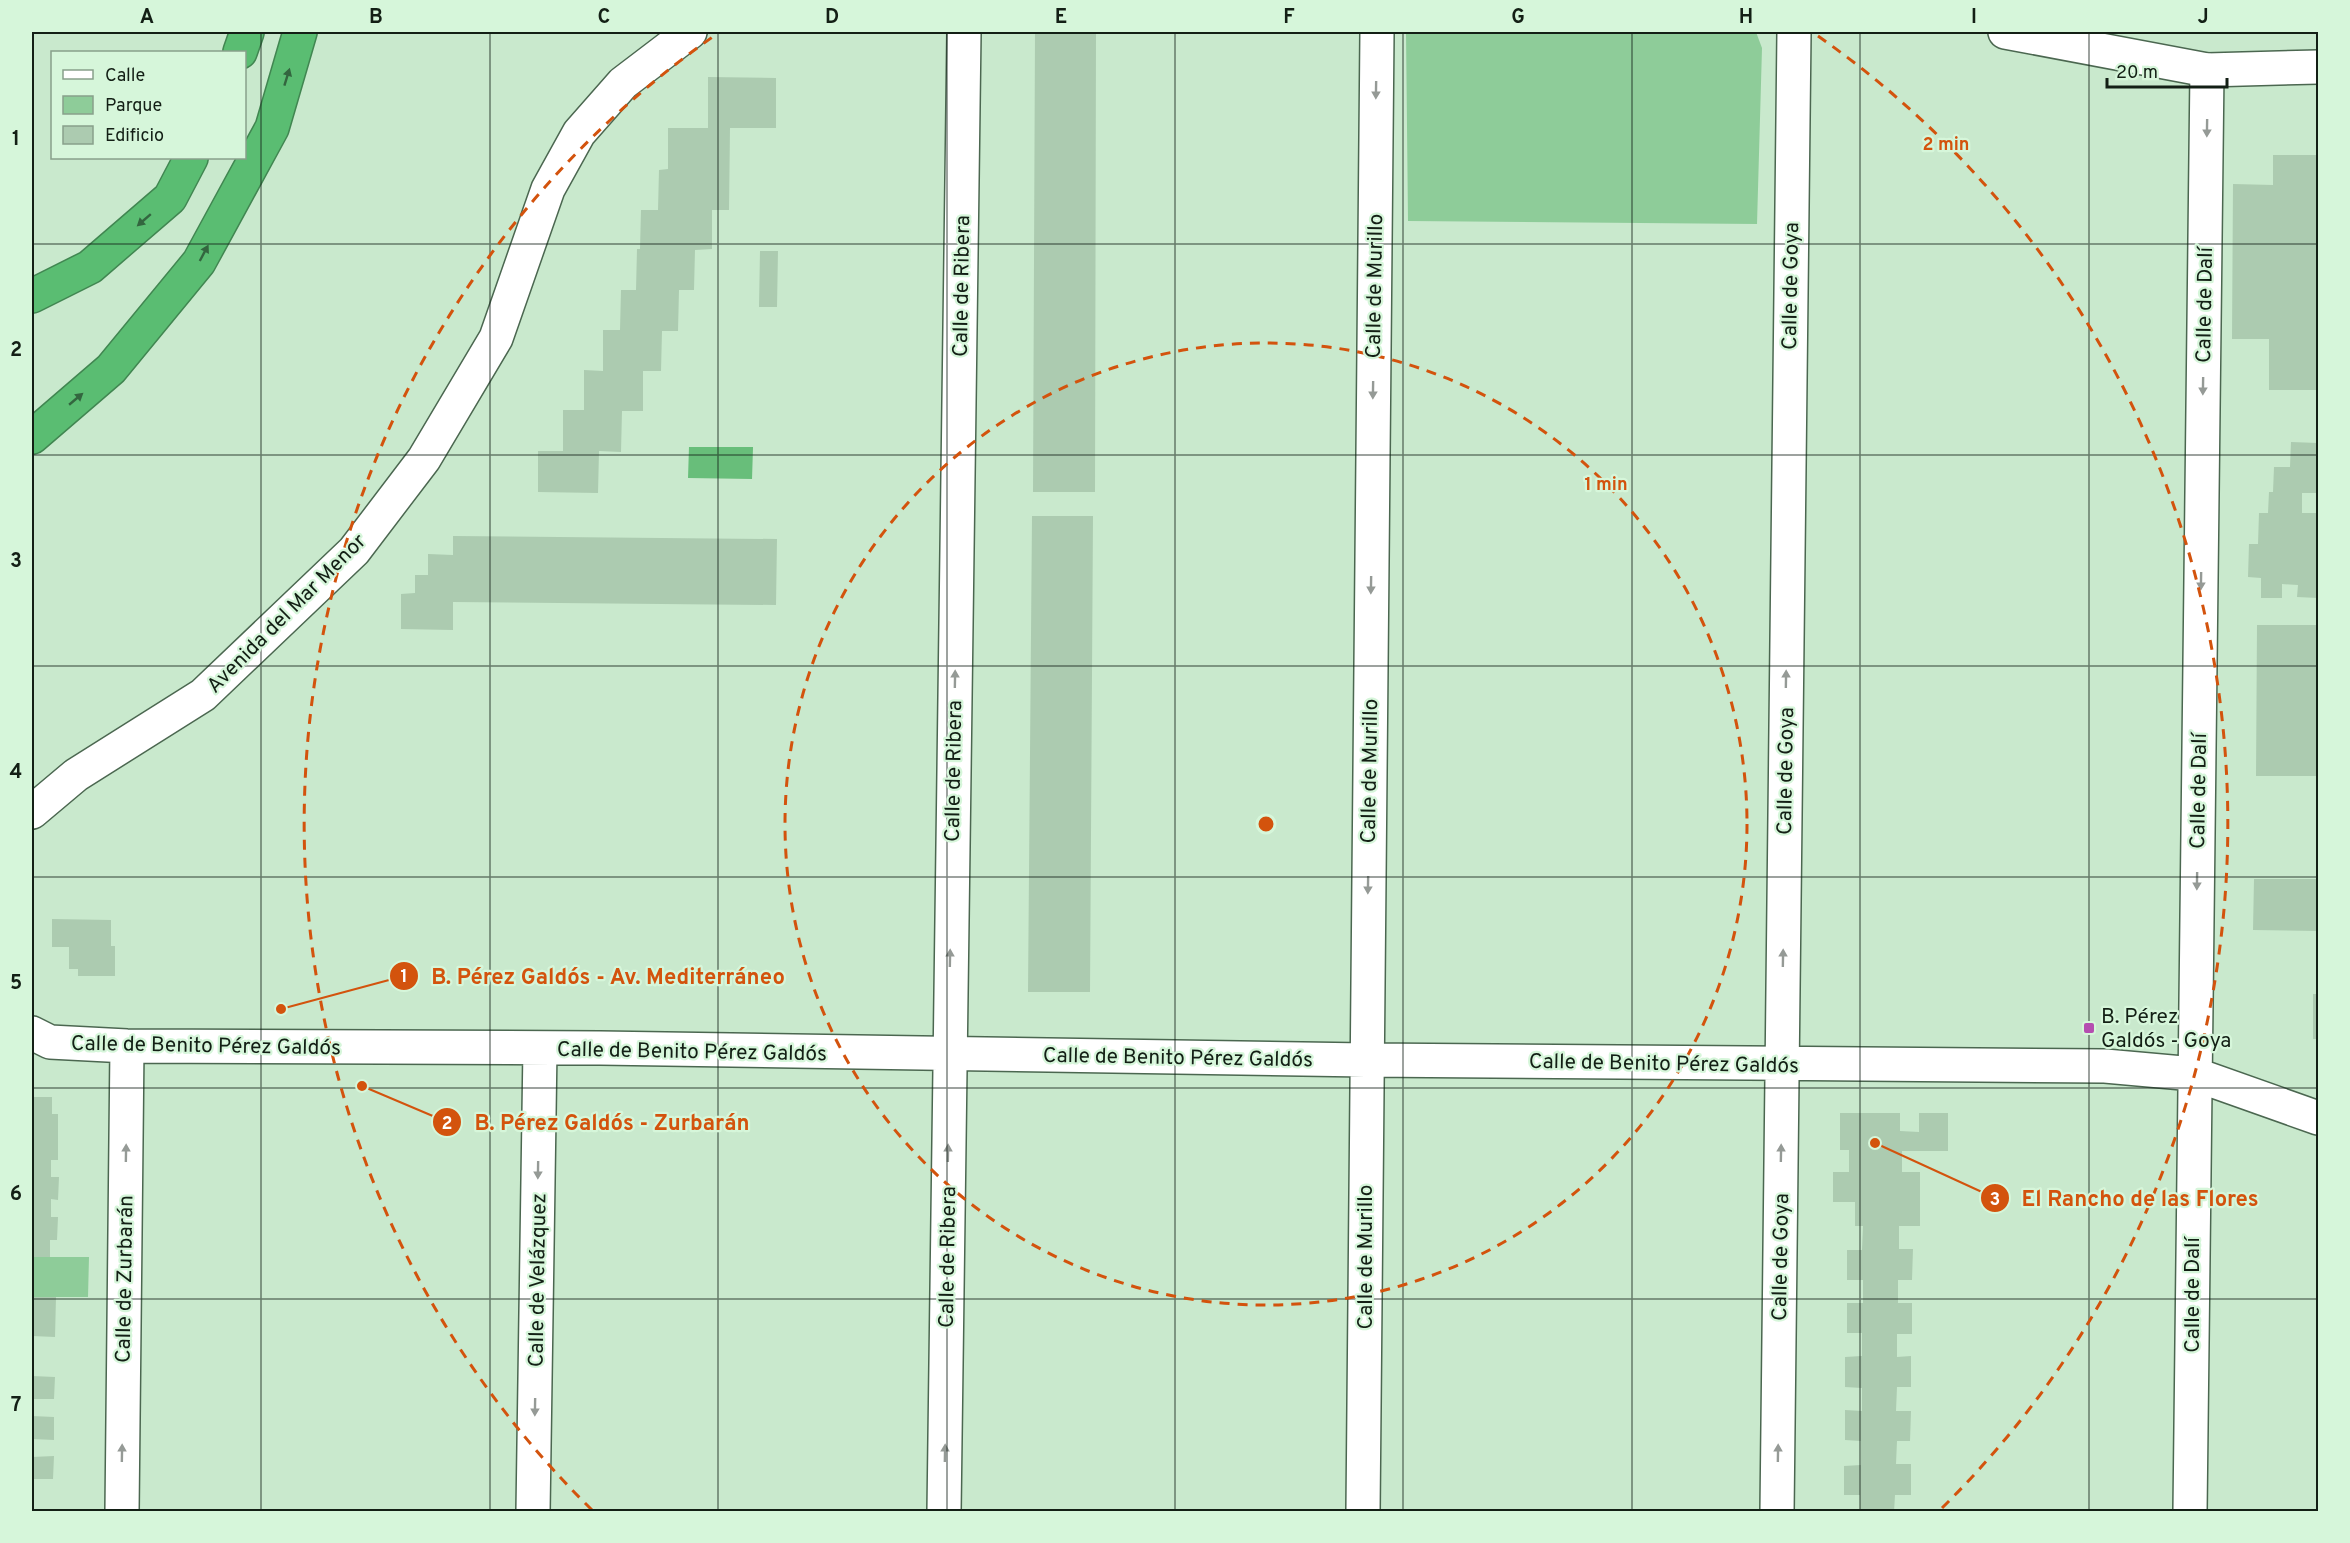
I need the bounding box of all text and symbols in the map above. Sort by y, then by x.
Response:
text: A [140,5,154,31]
text: B [369,5,383,31]
text: C [598,5,610,31]
text: D [825,5,839,31]
text: E [1055,5,1067,31]
text: F [1283,5,1295,31]
text: G [1511,5,1525,31]
text: H [1739,5,1753,31]
text: I [1971,5,1977,31]
text: J [2197,5,2209,31]
legend [51,51,246,159]
scale bar [2107,51,2227,89]
text: 20 m [2116,62,2158,85]
text: Calle [105,65,145,88]
one-way arrow [283,68,292,86]
one-way arrow [1371,80,1381,99]
text: Parque [105,95,162,118]
one-way arrow [2202,119,2211,138]
text: Edificio [105,125,164,148]
text: 1 [12,127,20,153]
text: 2 min [1922,134,1970,157]
one-way arrow [137,213,152,226]
street label: Calle de Murillo [1361,213,1390,359]
street label: Calle de Ribera [948,215,977,357]
street label: Calle de Goya [1777,222,1806,350]
one-way arrow [199,244,209,261]
street label: Calle de Dalí [2191,245,2220,363]
text: 2 [10,338,22,364]
one-way arrow [2198,377,2208,396]
one-way arrow [1368,380,1378,399]
one-way arrow [68,392,84,405]
text: 1 min [1584,474,1628,497]
street label: Avenida del Mar Menor [202,529,373,700]
text: 3 [10,549,22,575]
one-way arrow [2196,572,2206,591]
one-way arrow [1366,575,1376,594]
one-way arrow [950,670,959,689]
one-way arrow [1781,670,1791,689]
street label: Calle de Murillo [1356,698,1385,844]
street label: Calle de Ribera [940,700,969,842]
street label: Calle de Goya [1772,707,1801,835]
street label: Calle de Dalí [2185,731,2214,849]
text: 4 [10,760,22,786]
centre of rings [1256,814,1276,834]
one-way arrow [2192,872,2202,891]
one-way arrow [1363,875,1373,894]
one-way arrow [946,949,955,968]
one-way arrow [1778,949,1788,968]
callout: B. Pérez Galdós - Av. Mediterráneo [389,956,798,996]
text: B. Pérez Galdós - Av. Mediterráneo [431,965,785,992]
text: 1 [400,966,408,989]
text: 5 [10,971,22,997]
place label: B. Pérez Galdós - Goya [2101,1004,2231,1055]
marker: B. Pérez Galdós - Goya [2082,1021,2096,1035]
street label: Calle de Benito Pérez Galdós [71,1031,341,1062]
street label: Calle de Benito Pérez Galdós [557,1037,827,1068]
street label: Calle de Benito Pérez Galdós [1043,1043,1313,1074]
street label: Calle de Benito Pérez Galdós [1529,1049,1799,1080]
callout: B. Pérez Galdós - Zurbarán [432,1102,761,1142]
text: B. Pérez Galdós - Zurbarán [474,1111,750,1138]
text: 2 [441,1113,453,1136]
one-way arrow [121,1144,130,1163]
one-way arrow [943,1144,953,1163]
one-way arrow [1776,1144,1786,1163]
one-way arrow [533,1160,543,1179]
callout: El Rancho de las Flores [1980,1178,2271,1218]
text: 6 [10,1182,22,1208]
street label: Calle de Murillo [1353,1185,1380,1329]
street label: Calle de Ribera [934,1186,963,1328]
text: El Rancho de las Flores [2022,1187,2258,1214]
text: 3 [1990,1189,2000,1212]
street label: Calle de Velázquez [523,1193,554,1367]
street label: Calle de Goya [1767,1193,1796,1321]
street label: Calle de Zurbarán [111,1195,140,1363]
street label: Calle de Dalí [2180,1235,2207,1353]
text: 7 [11,1393,21,1419]
one-way arrow [530,1397,540,1416]
one-way arrow [117,1444,127,1463]
one-way arrow [940,1444,950,1463]
one-way arrow [1773,1444,1782,1463]

